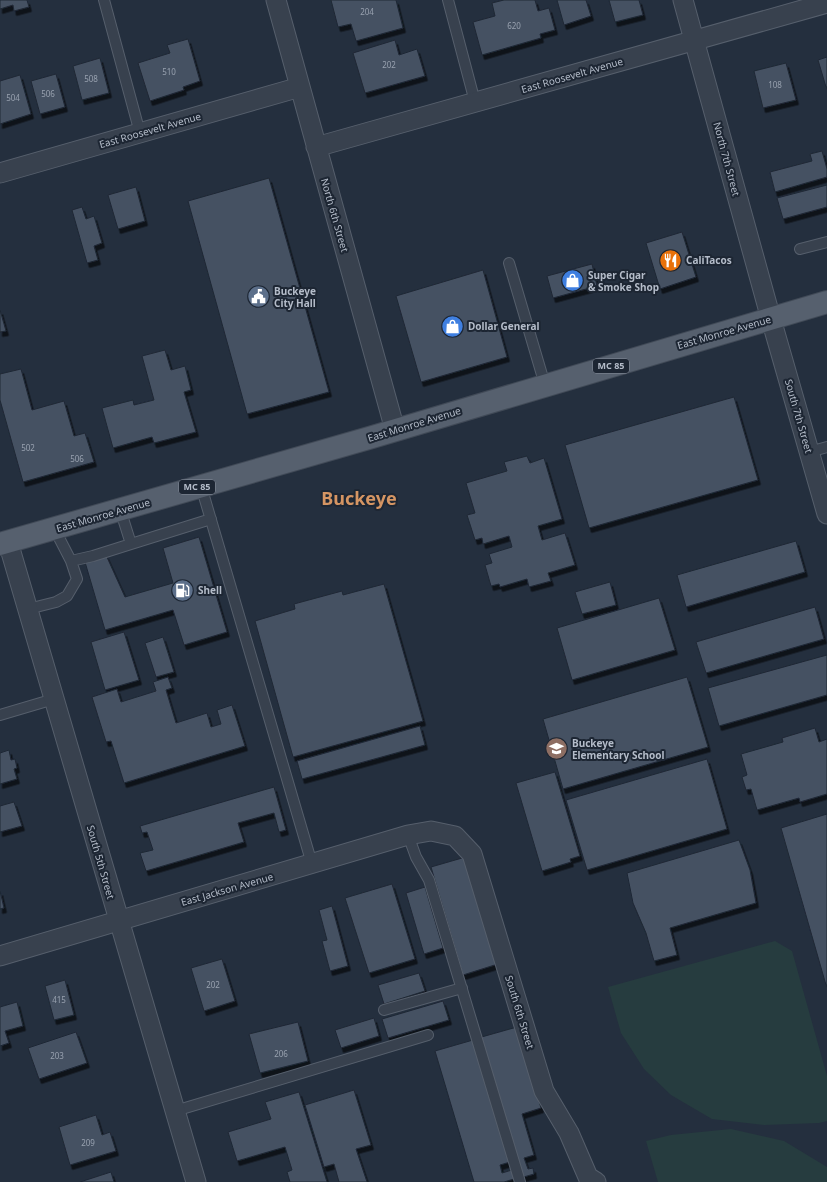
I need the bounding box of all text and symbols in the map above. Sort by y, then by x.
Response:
house number: 204 [360,6,374,17]
house number: 620 [507,20,521,31]
street label: East Roosevelt Avenue [519,54,625,96]
house number: 202 [382,59,396,70]
house number: 510 [162,66,176,77]
house number: 508 [84,73,98,84]
house number: 108 [768,79,782,90]
house number: 506 [41,88,55,99]
house number: 504 [6,92,20,103]
street label: East Roosevelt Avenue [97,109,203,151]
street label: North 7th Street [710,120,744,198]
street label: North 6th Street [318,176,352,254]
restaurant icon: CaliTacos [658,247,684,273]
place label: CaliTacos [686,253,732,267]
shop icon: Super Cigar & Smoke Shop [559,268,585,294]
place label: Super Cigar & Smoke Shop [588,268,659,294]
public building icon: Buckeye City Hall [245,284,271,310]
place label: Buckeye City Hall [274,284,316,310]
street label: East Monroe Avenue [676,312,773,352]
shop icon: Dollar General [439,313,465,339]
place label: Dollar General [468,319,540,333]
road number: MC 85 [593,359,629,373]
street label: South 7th Street [782,377,816,455]
street label: East Monroe Avenue [366,403,463,445]
house number: 502 [21,442,35,453]
house number: 506 [70,453,84,464]
road number: MC 85 [179,480,215,494]
district label: Buckeye [321,486,397,510]
street label: East Monroe Avenue [55,495,152,535]
fuel station icon: Shell [169,577,195,603]
place label: Shell [198,583,222,597]
school or university icon: Buckeye Elementary School [544,736,570,762]
place label: Buckeye Elementary School [572,736,665,762]
street label: South 5th Street [84,823,118,901]
street label: East Jackson Avenue [179,869,275,909]
street label: South 6th Street [502,974,538,1051]
house number: 202 [206,979,220,990]
house number: 415 [52,994,66,1005]
house number: 206 [274,1048,288,1059]
house number: 203 [50,1050,64,1061]
house number: 209 [81,1137,95,1148]

